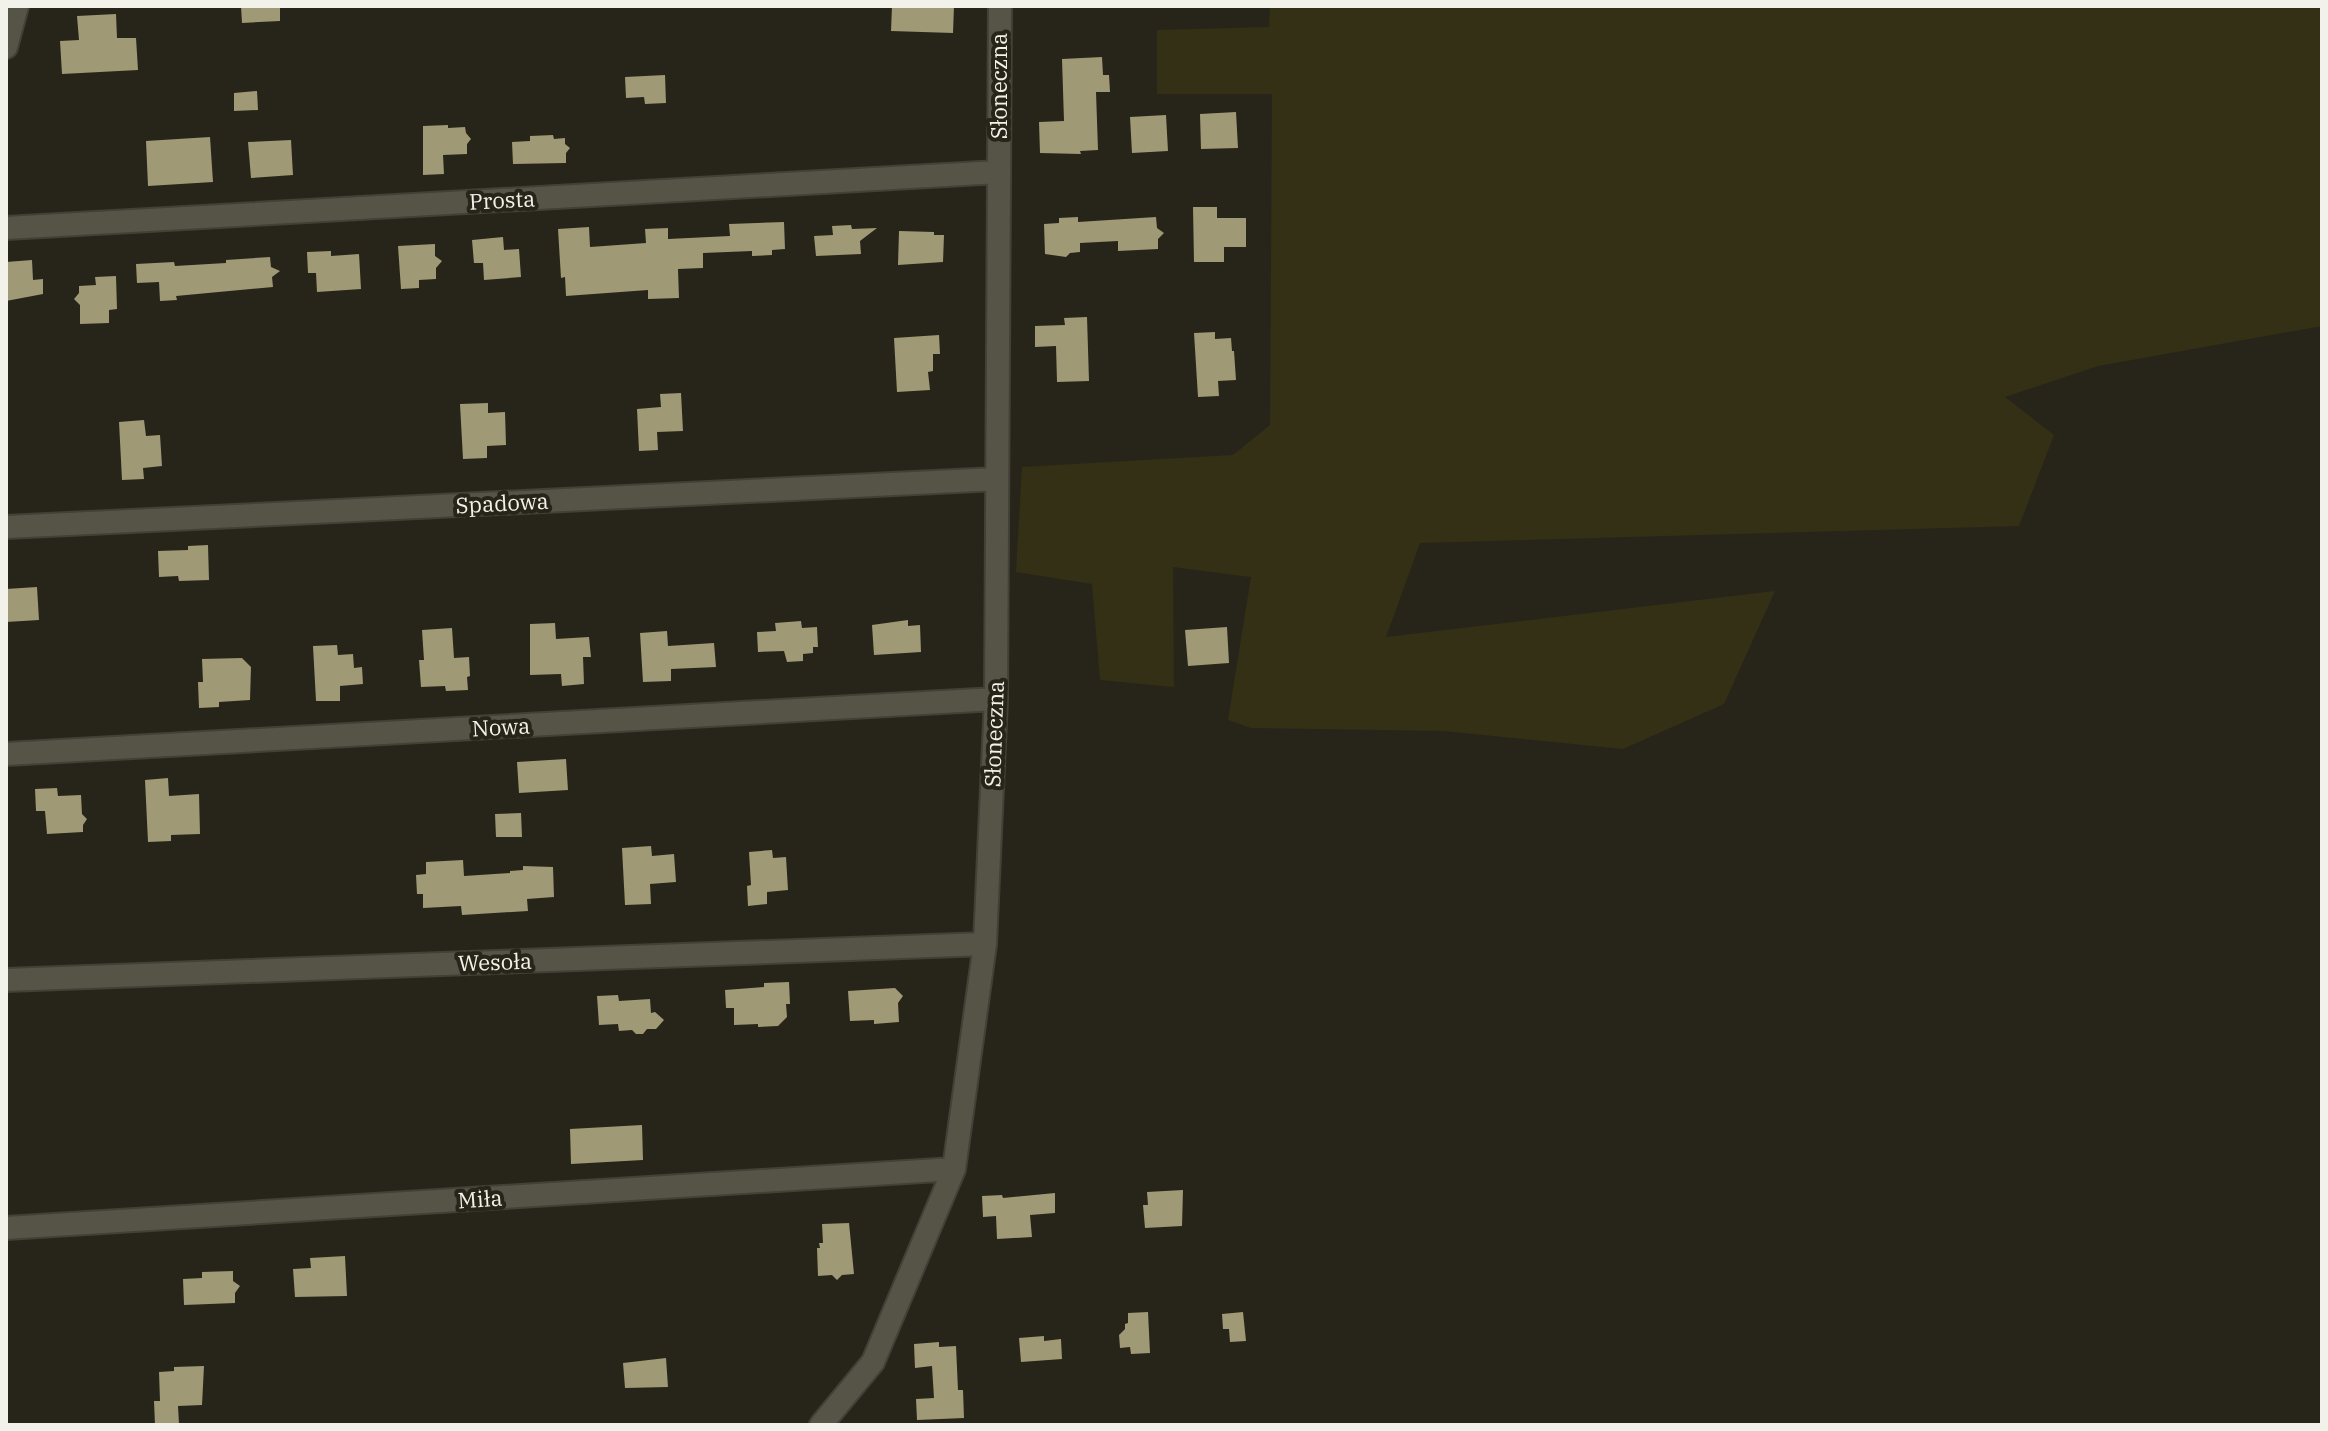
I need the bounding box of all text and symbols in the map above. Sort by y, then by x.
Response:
street label: Słoneczna [984,33,1013,139]
street label: Prosta [468,183,536,216]
street label: Spadowa [455,486,549,519]
street label: Słoneczna [977,680,1010,788]
street label: Nowa [471,710,531,743]
street label: Wesoła [457,946,532,977]
street label: Miła [457,1182,503,1215]

